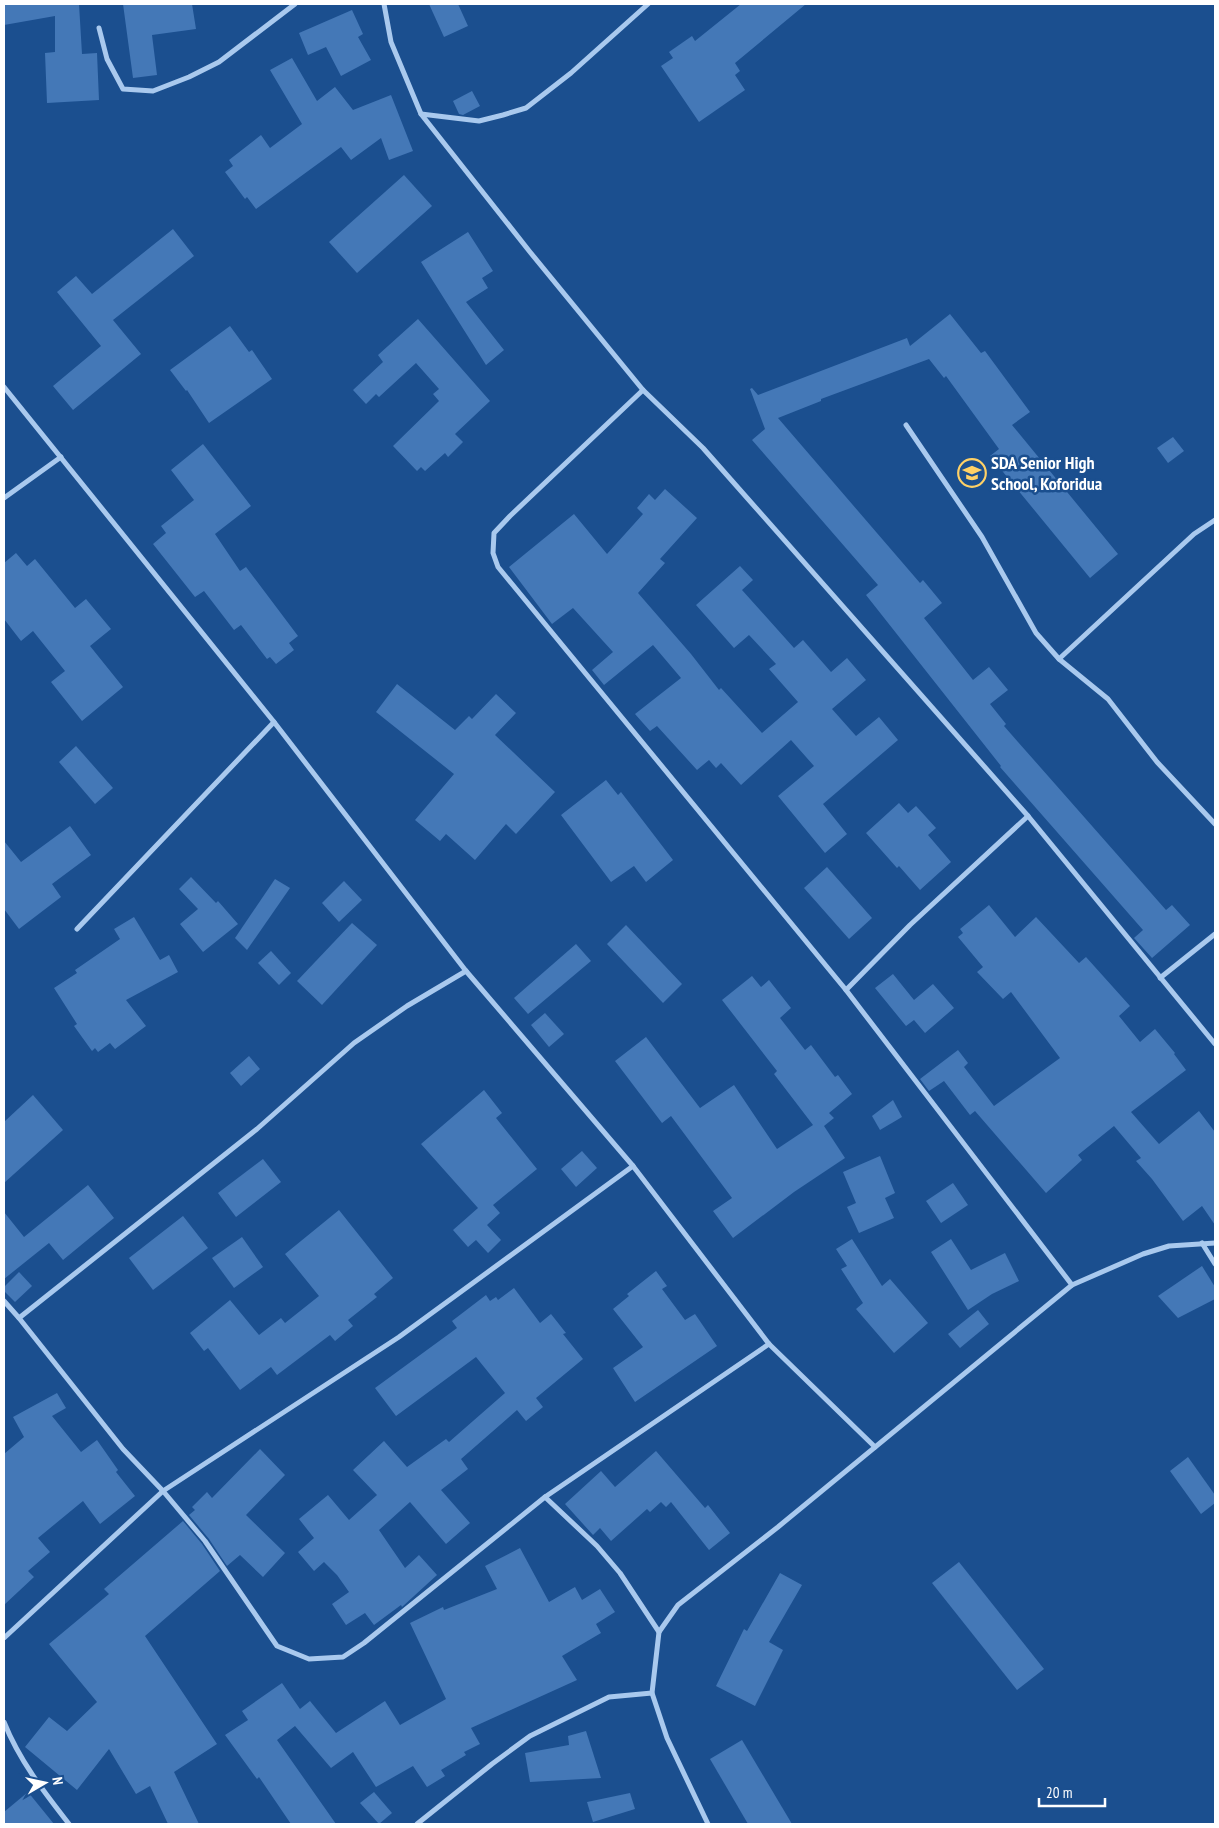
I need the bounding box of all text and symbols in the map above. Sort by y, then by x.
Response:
place label: SDA Senior High School, Koforidua [991,451,1102,495]
school or university icon: SDA Senior High School, Koforidua [957,458,987,488]
north arrow [20,1758,70,1808]
text: N [48,1776,67,1786]
scale bar [1039,1776,1105,1808]
text: 20 m [1046,1783,1072,1802]

